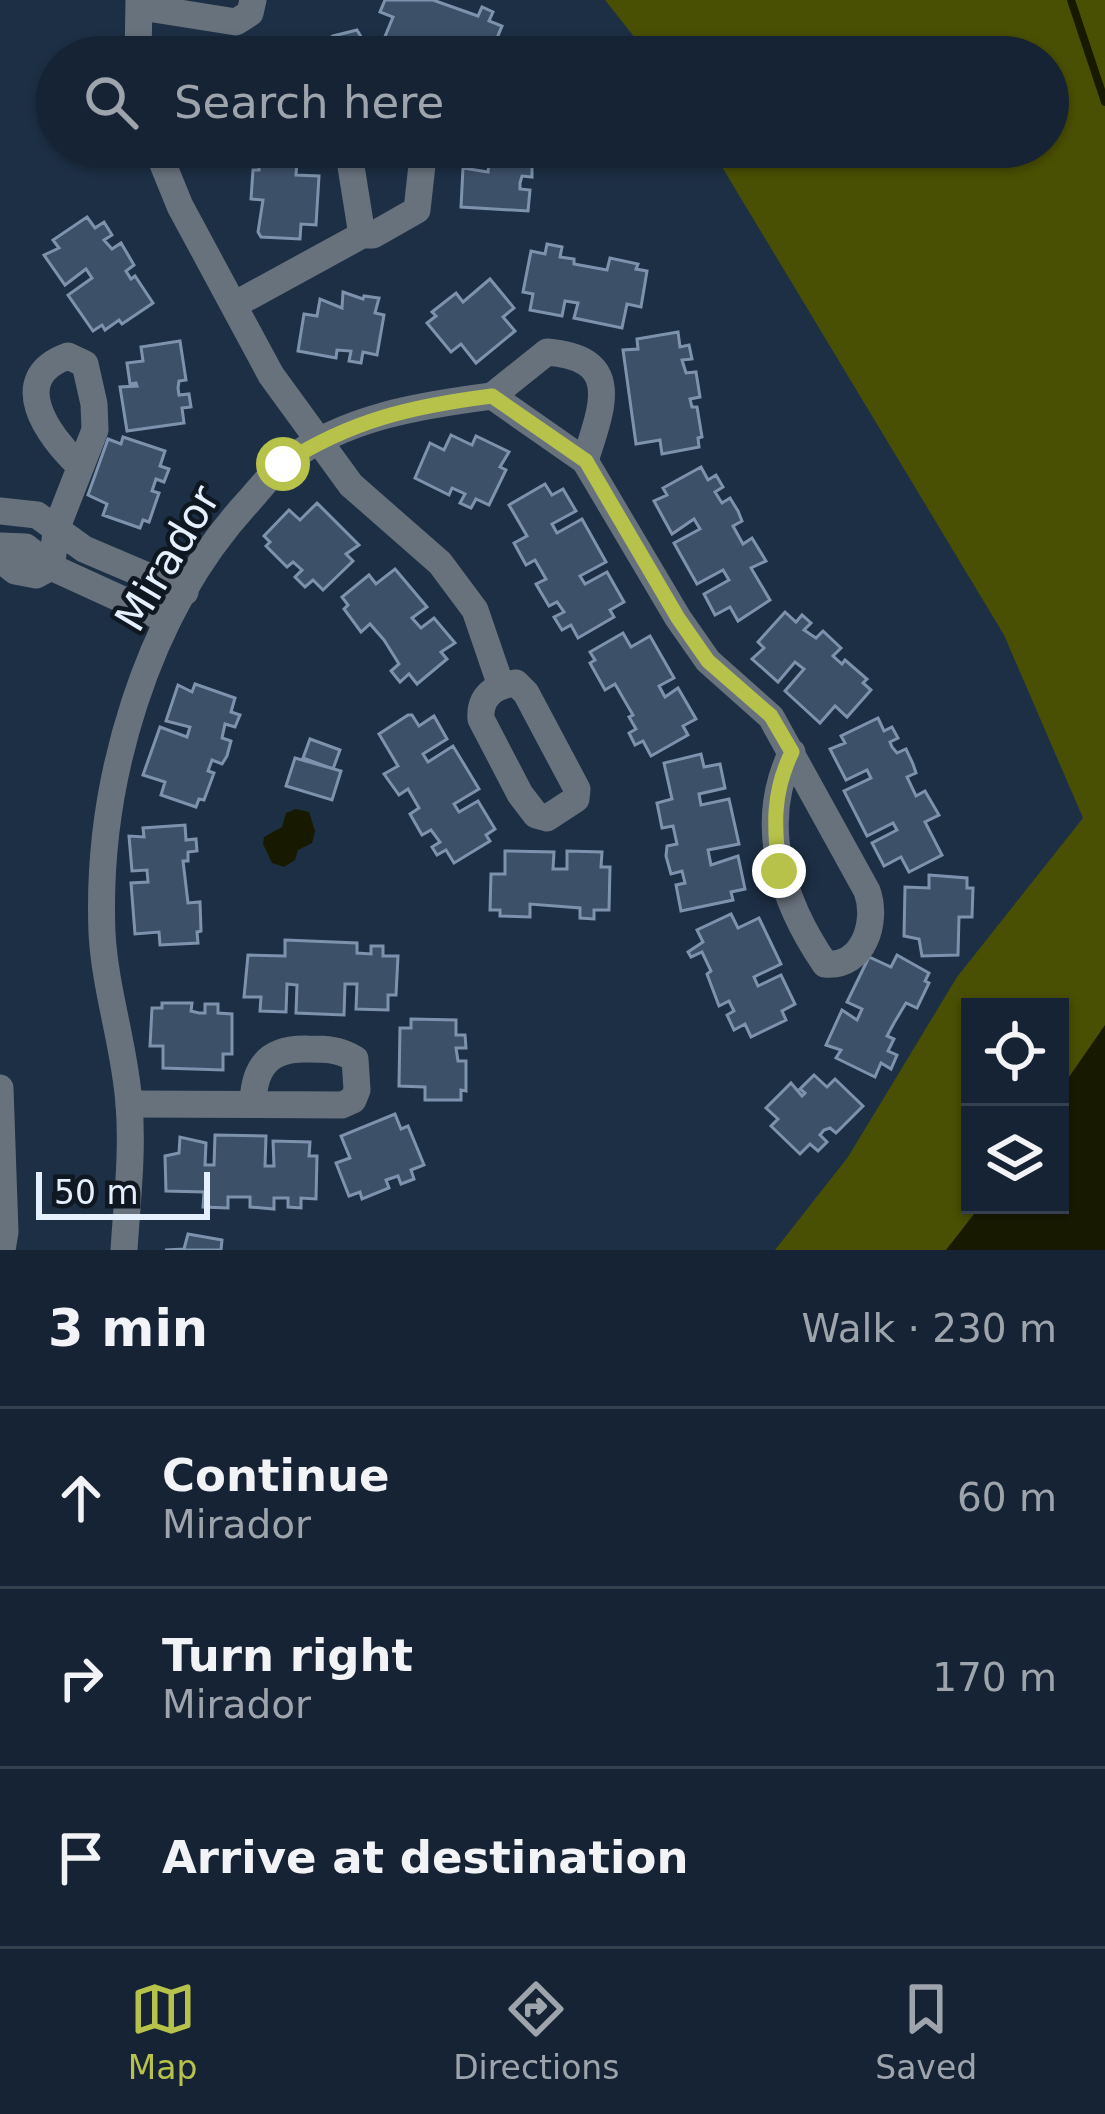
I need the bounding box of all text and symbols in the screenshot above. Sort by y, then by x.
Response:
search box [36,36,1069,168]
icon: search [78,69,144,135]
text: Search here [174,76,444,129]
route start [256,437,310,491]
street label: Mirador [105,476,230,640]
route end [752,844,806,898]
map controls [961,998,1069,1214]
button: locate [961,998,1069,1106]
button: layers [961,1106,1069,1214]
scale bar [36,1166,210,1219]
text: 50 m [54,1173,139,1212]
text: 3 min [48,1299,208,1358]
text: Walk · 230 m [802,1306,1057,1351]
text: Continue [162,1449,390,1502]
icon: ahead [48,1465,114,1531]
text: 60 m [957,1475,1057,1520]
text: Mirador [162,1502,311,1547]
text: Turn right [162,1629,413,1682]
icon: right [48,1645,114,1711]
text: 170 m [932,1655,1057,1700]
text: Mirador [162,1682,311,1727]
icon: arrive [48,1825,114,1891]
text: Arrive at destination [162,1831,688,1884]
tab: Map [128,1976,198,2087]
tab: Directions [453,1976,619,2087]
tab: Saved [875,1976,977,2087]

